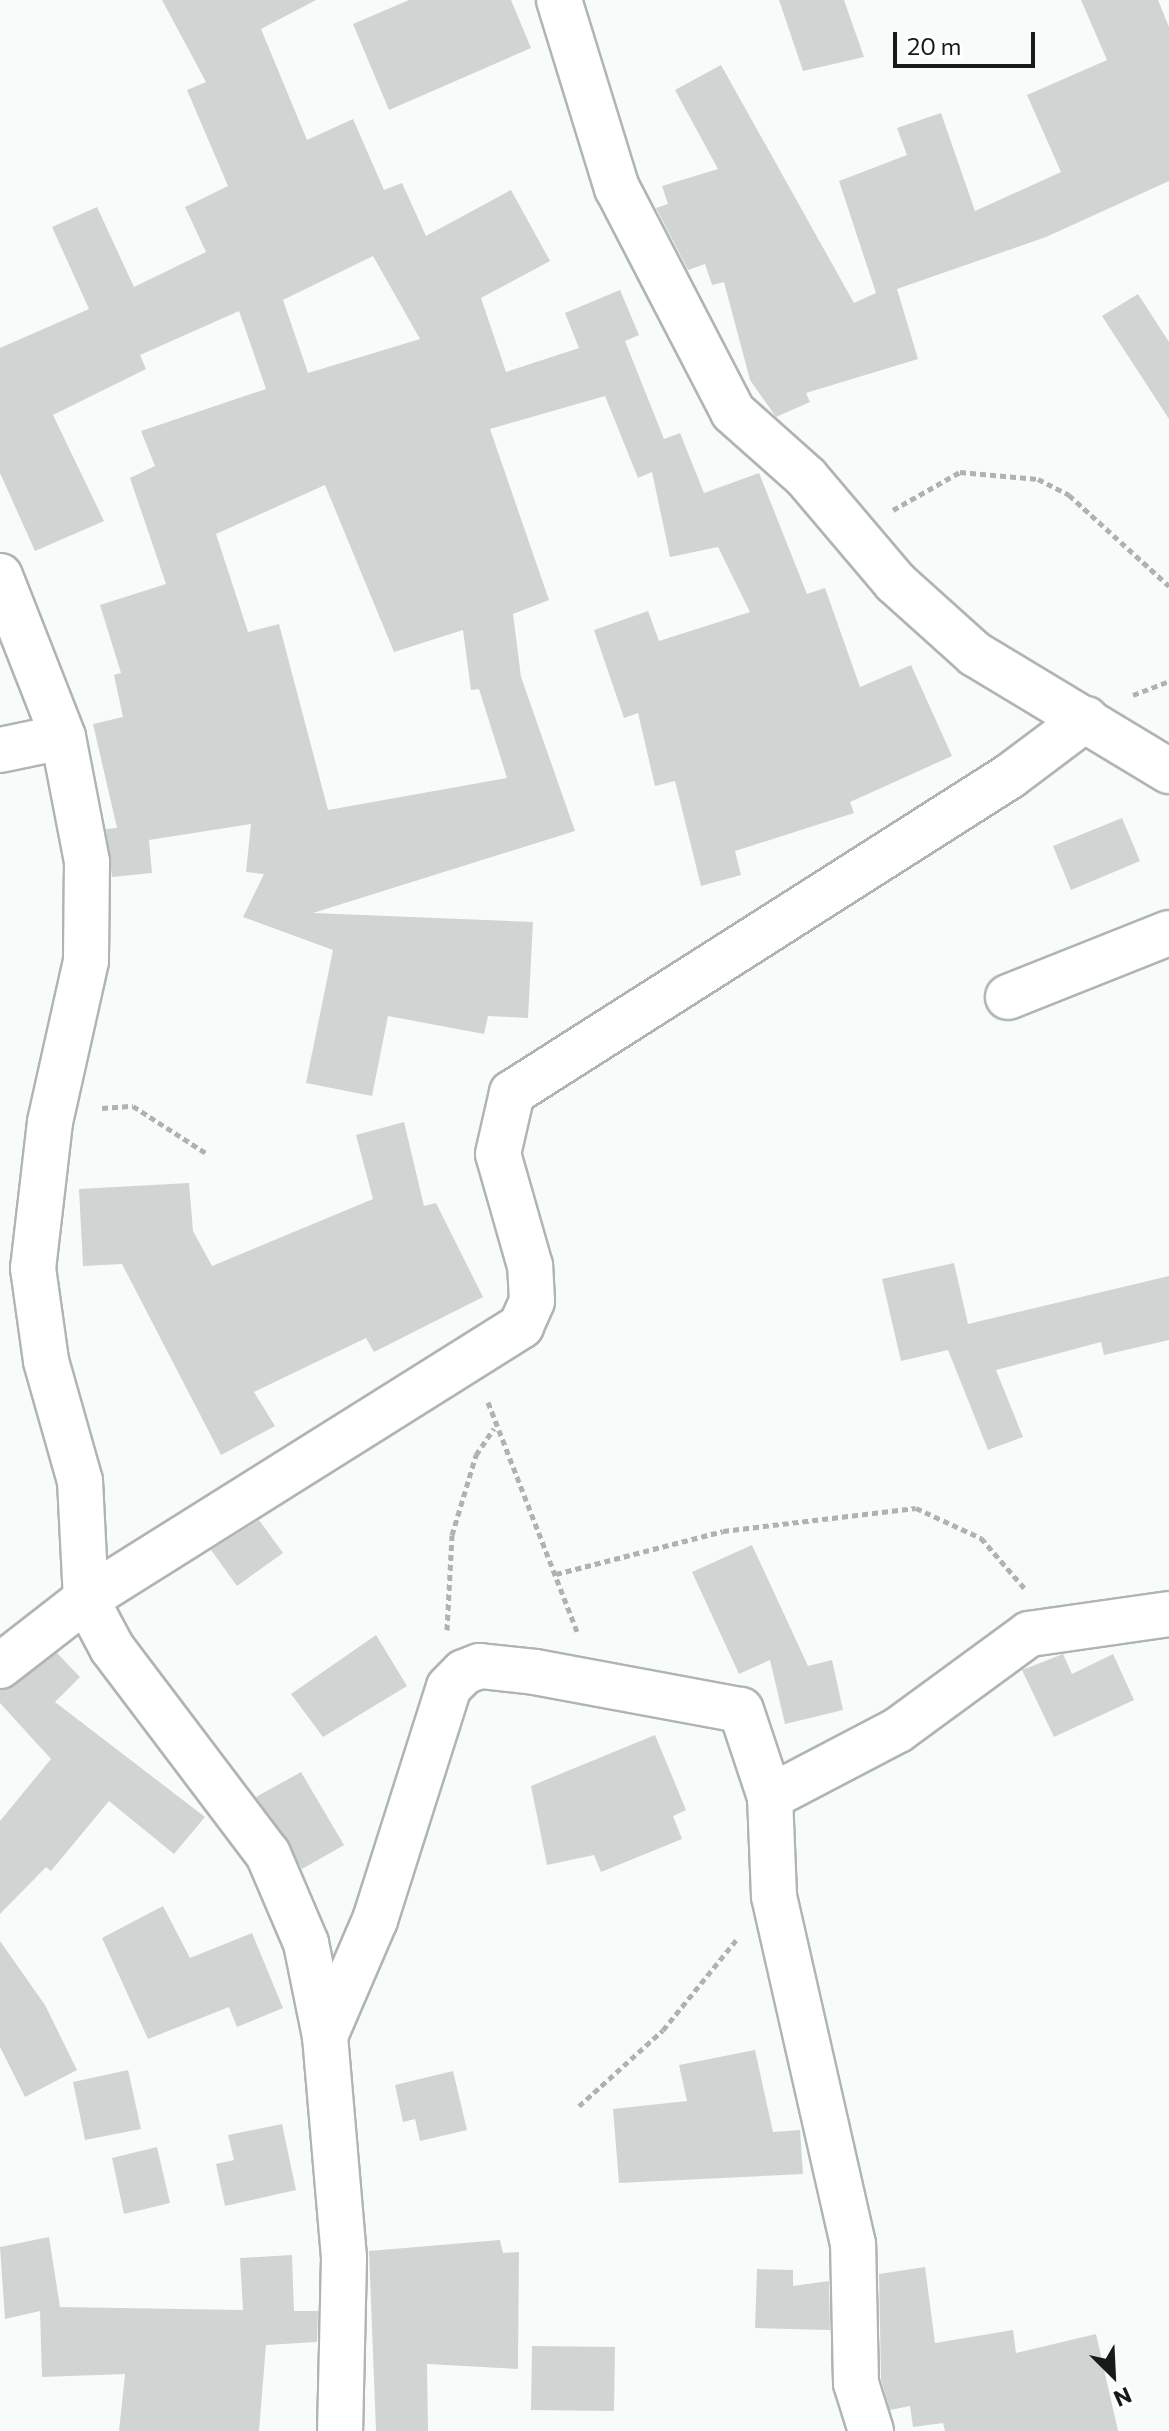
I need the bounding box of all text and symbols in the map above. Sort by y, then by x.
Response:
scale bar [897,16,1039,66]
text: 20 m [907,31,961,60]
north arrow [1073,2335,1153,2415]
text: N [1110,2382,1136,2413]

